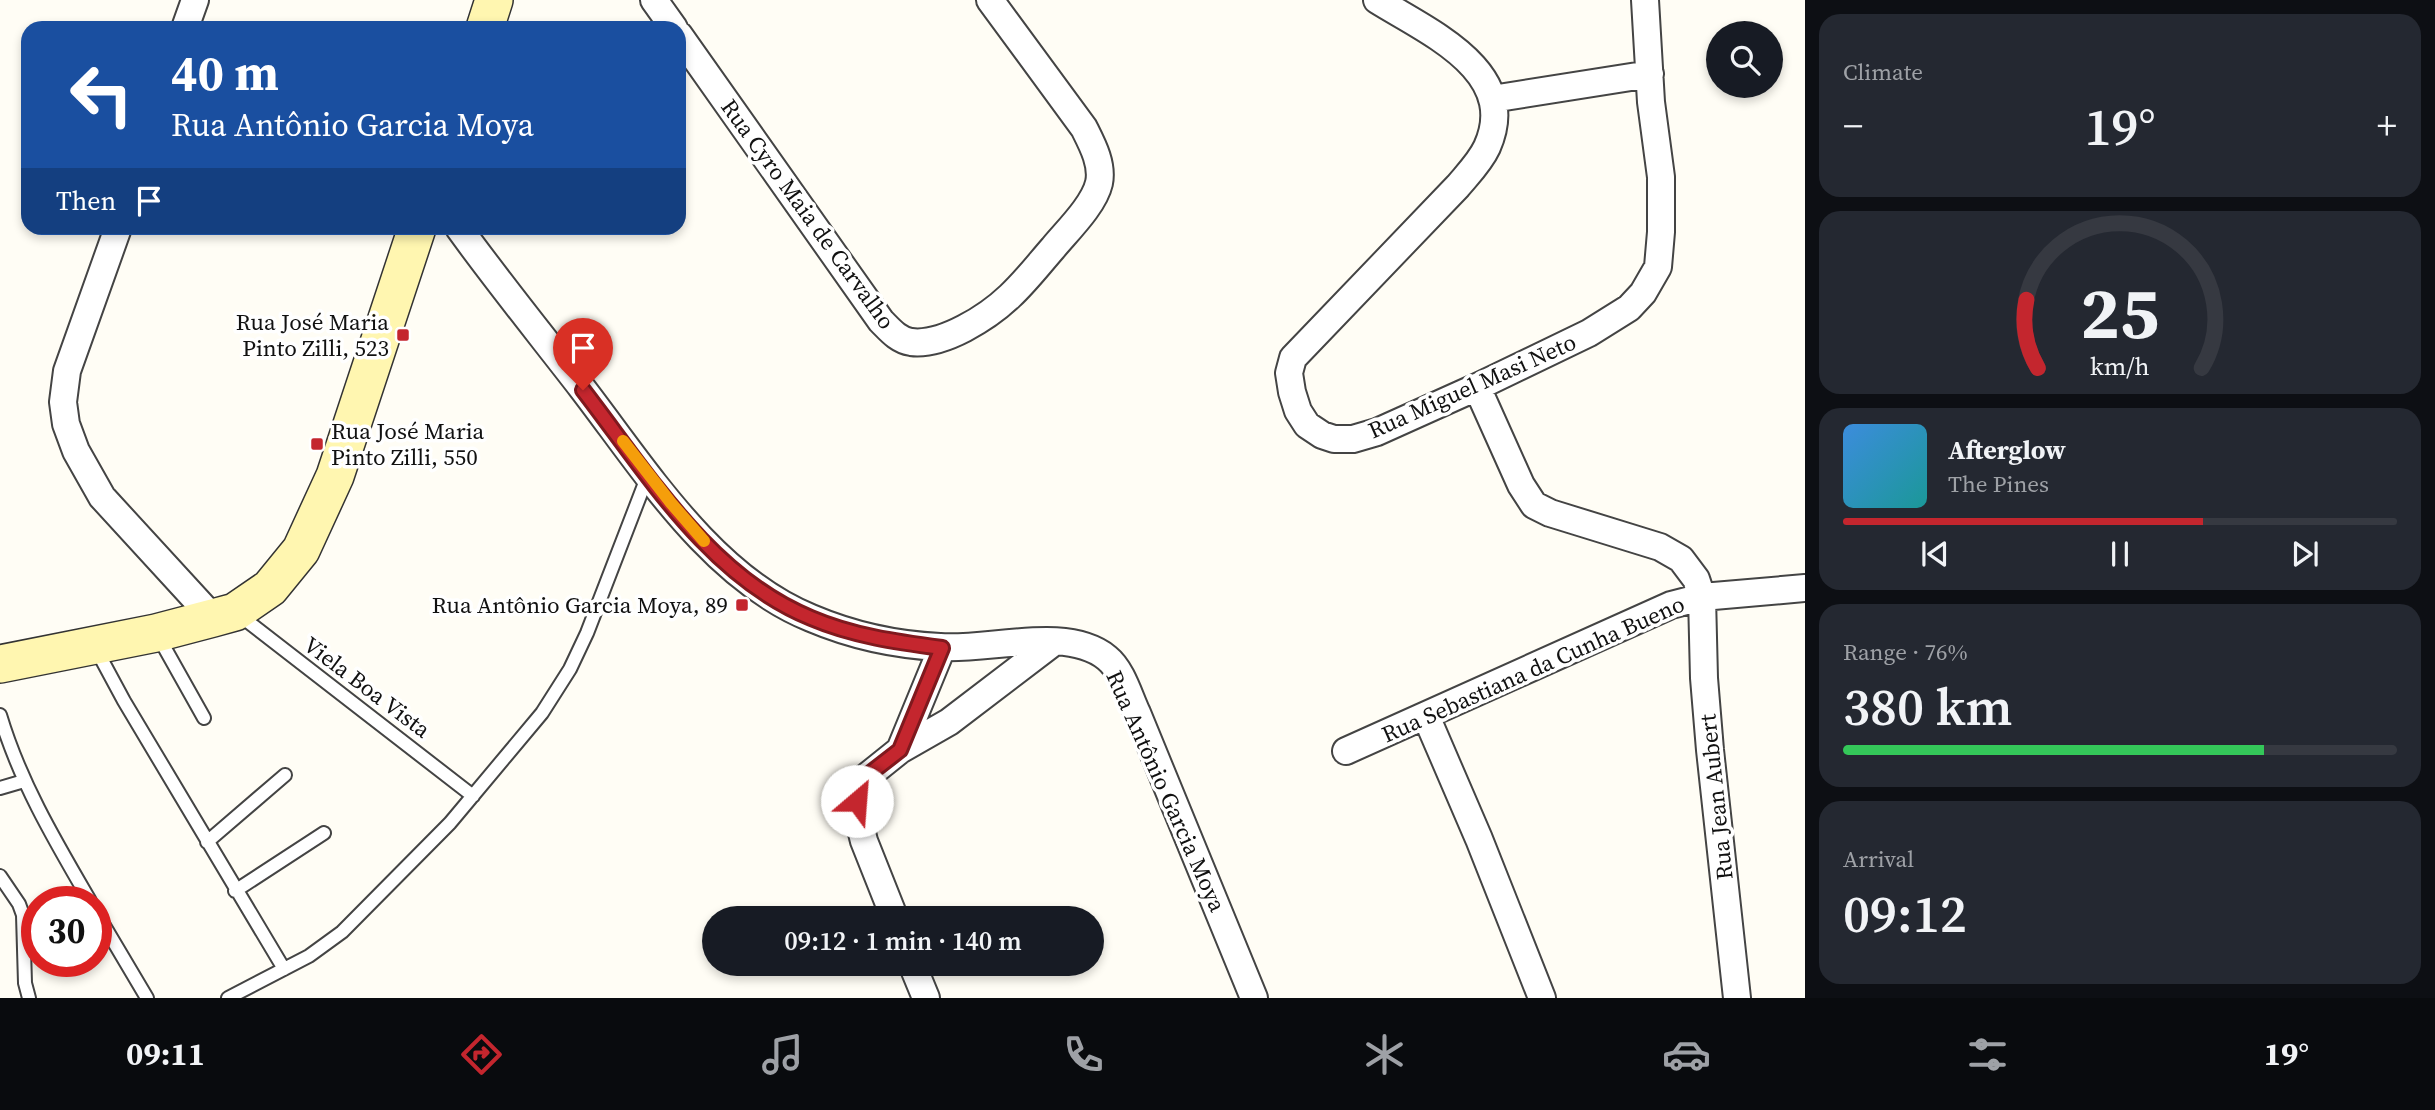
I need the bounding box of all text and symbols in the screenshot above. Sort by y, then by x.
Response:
map controls [1706,21,1783,98]
button: search [1706,21,1783,98]
text: 40 m [171,39,279,106]
icon: left [56,49,147,140]
text: Climate [1843,56,1923,88]
text: 19° [2084,91,2156,162]
street label: Rua Cyro Maia de Carvalho [714,92,902,336]
text: − [1843,100,1863,152]
text: + [2377,100,2397,152]
text: Rua Antônio Garcia Moya [171,103,534,147]
icon: arrive [130,182,168,220]
text: Then [56,183,116,219]
text: 25 [2081,264,2159,363]
place label: Rua José Maria Pinto Zilli, 523 [236,306,389,364]
pin [553,318,613,390]
street label: Rua Miguel Masi Neto [1363,326,1581,446]
marker: Rua José Maria Pinto Zilli, 523 [395,327,411,343]
icon: arrive [564,329,602,367]
text: km/h [2090,349,2150,383]
place label: Rua José Maria Pinto Zilli, 550 [331,415,484,473]
text: Afterglow [1948,432,2066,468]
marker: Rua José Maria Pinto Zilli, 550 [309,436,325,452]
text: The Pines [1948,468,2049,500]
icon: previous [1916,535,1954,573]
icon: pause [2101,535,2139,573]
icon: next [2286,535,2324,573]
street label: Rua Sebastiana da Cunha Bueno [1377,588,1689,750]
place label: Rua Antônio Garcia Moya, 89 [432,589,728,621]
marker: Rua Antônio Garcia Moya, 89 [734,597,750,613]
street label: Viela Boa Vista [297,629,437,745]
text: Range · 76% [1843,636,1968,668]
street label: Rua Antônio Garcia Moya [1098,665,1234,917]
text: 380 km [1843,671,2012,742]
street label: Rua Jean Aubert [1691,712,1741,882]
position arrow [820,764,894,838]
text: Arrival [1843,843,1914,875]
text: 09:12 [1843,878,1967,949]
speed limit sign: 30 [21,886,112,977]
text: 09:12 · 1 min · 140 m [784,923,1022,959]
icon: directions [457,1030,506,1079]
icon: music [758,1030,807,1079]
icon: phone [1059,1030,1108,1079]
icon: climate [1360,1030,1409,1079]
icon: car [1662,1030,1711,1079]
icon: filters [1963,1030,2012,1079]
text: 09:11 [126,1032,205,1076]
text: 19° [2264,1032,2309,1076]

